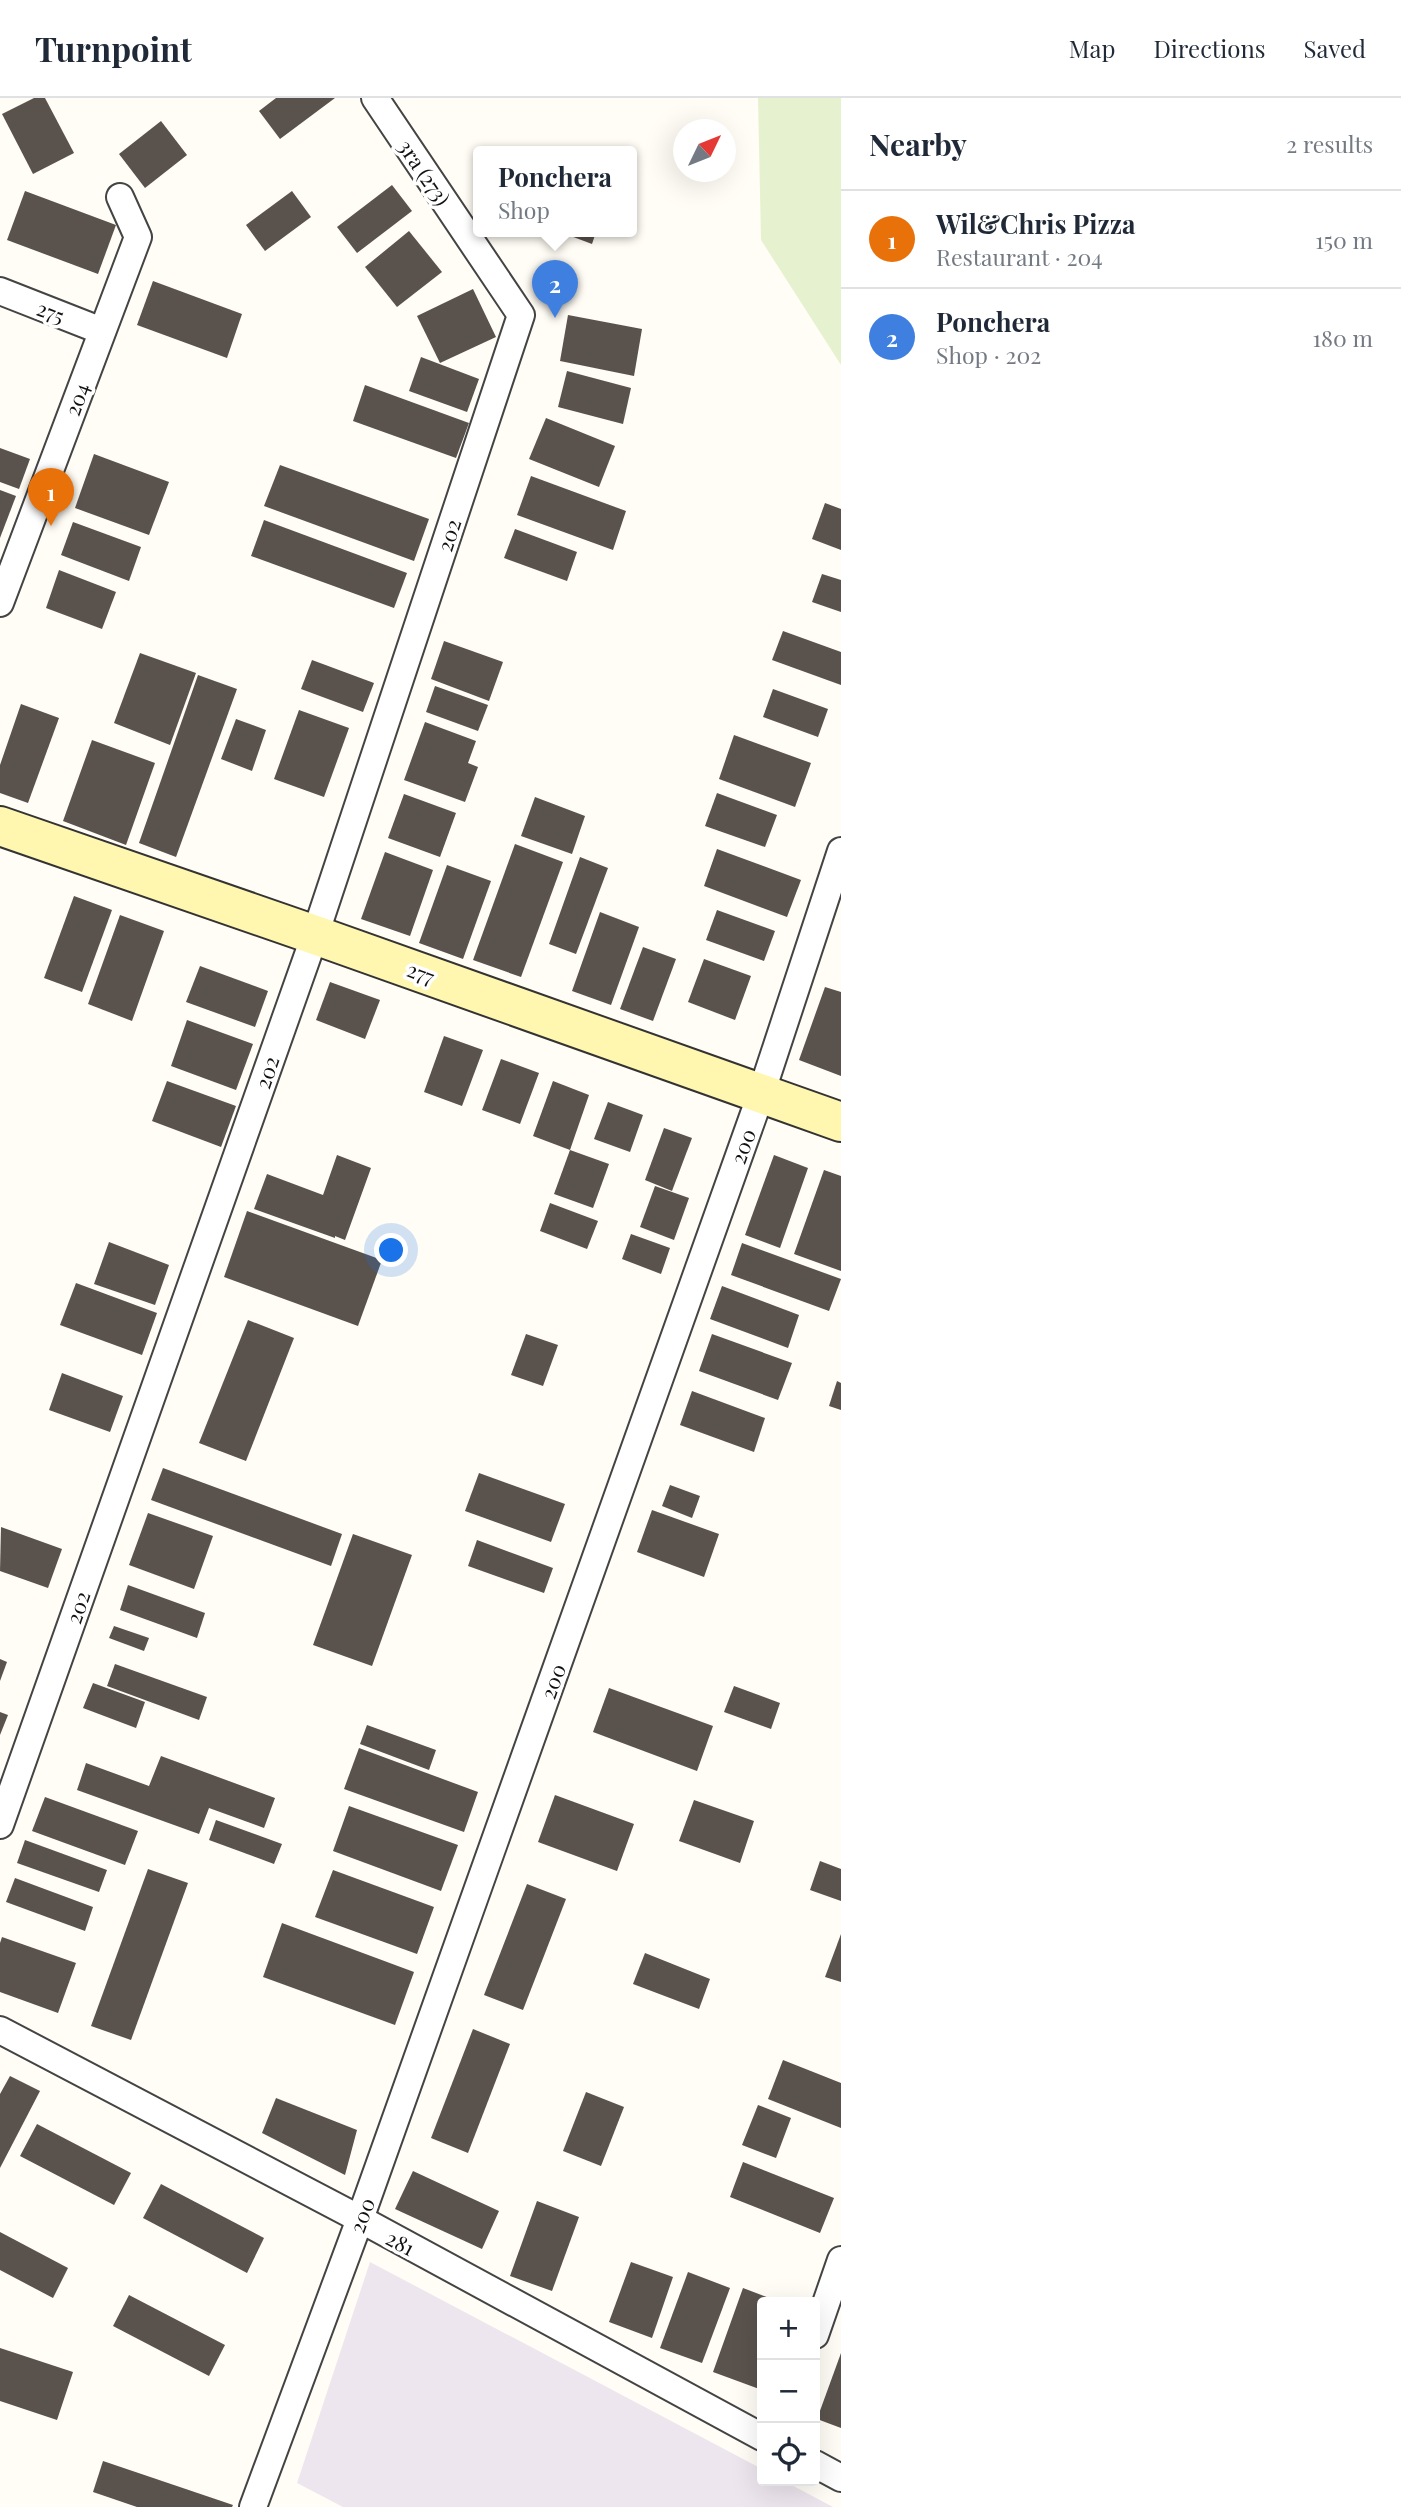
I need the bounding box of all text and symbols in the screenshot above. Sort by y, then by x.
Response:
text: Turnpoint [35,26,192,70]
text: Map [1069,32,1115,64]
text: Directions [1153,32,1266,64]
text: Saved [1304,32,1366,64]
north arrow [673,119,736,182]
text: Nearby [869,124,967,164]
text: 2 results [1286,128,1373,159]
street label: 3ra (273) [393,134,457,210]
popup [473,146,637,237]
text: Ponchera [498,159,612,194]
text: Shop [498,194,550,225]
text: Wil&Chris Pizza [936,206,1136,241]
text: 1 [888,224,896,255]
text: 150 m [1315,224,1373,255]
text: Restaurant · 204 [936,241,1103,272]
pin: 2 [532,260,578,318]
street label: 275 [33,293,69,329]
text: Ponchera [936,304,1050,339]
text: 2 [886,322,898,353]
text: 180 m [1313,322,1373,353]
text: Shop · 202 [936,339,1041,370]
street label: 204 [57,379,95,419]
pin: 1 [28,468,74,526]
street label: 202 [430,515,466,555]
street label: 277 [403,954,439,990]
street label: 202 [247,1052,285,1092]
street label: 200 [723,1125,761,1167]
your location [374,1233,408,1267]
street label: 202 [58,1587,96,1627]
street label: 200 [533,1660,571,1702]
street label: 200 [342,2194,380,2236]
street label: 281 [382,2223,420,2261]
map controls [757,2297,820,2486]
button: + [757,2297,820,2360]
button: − [757,2360,820,2423]
button: locate [757,2423,820,2486]

